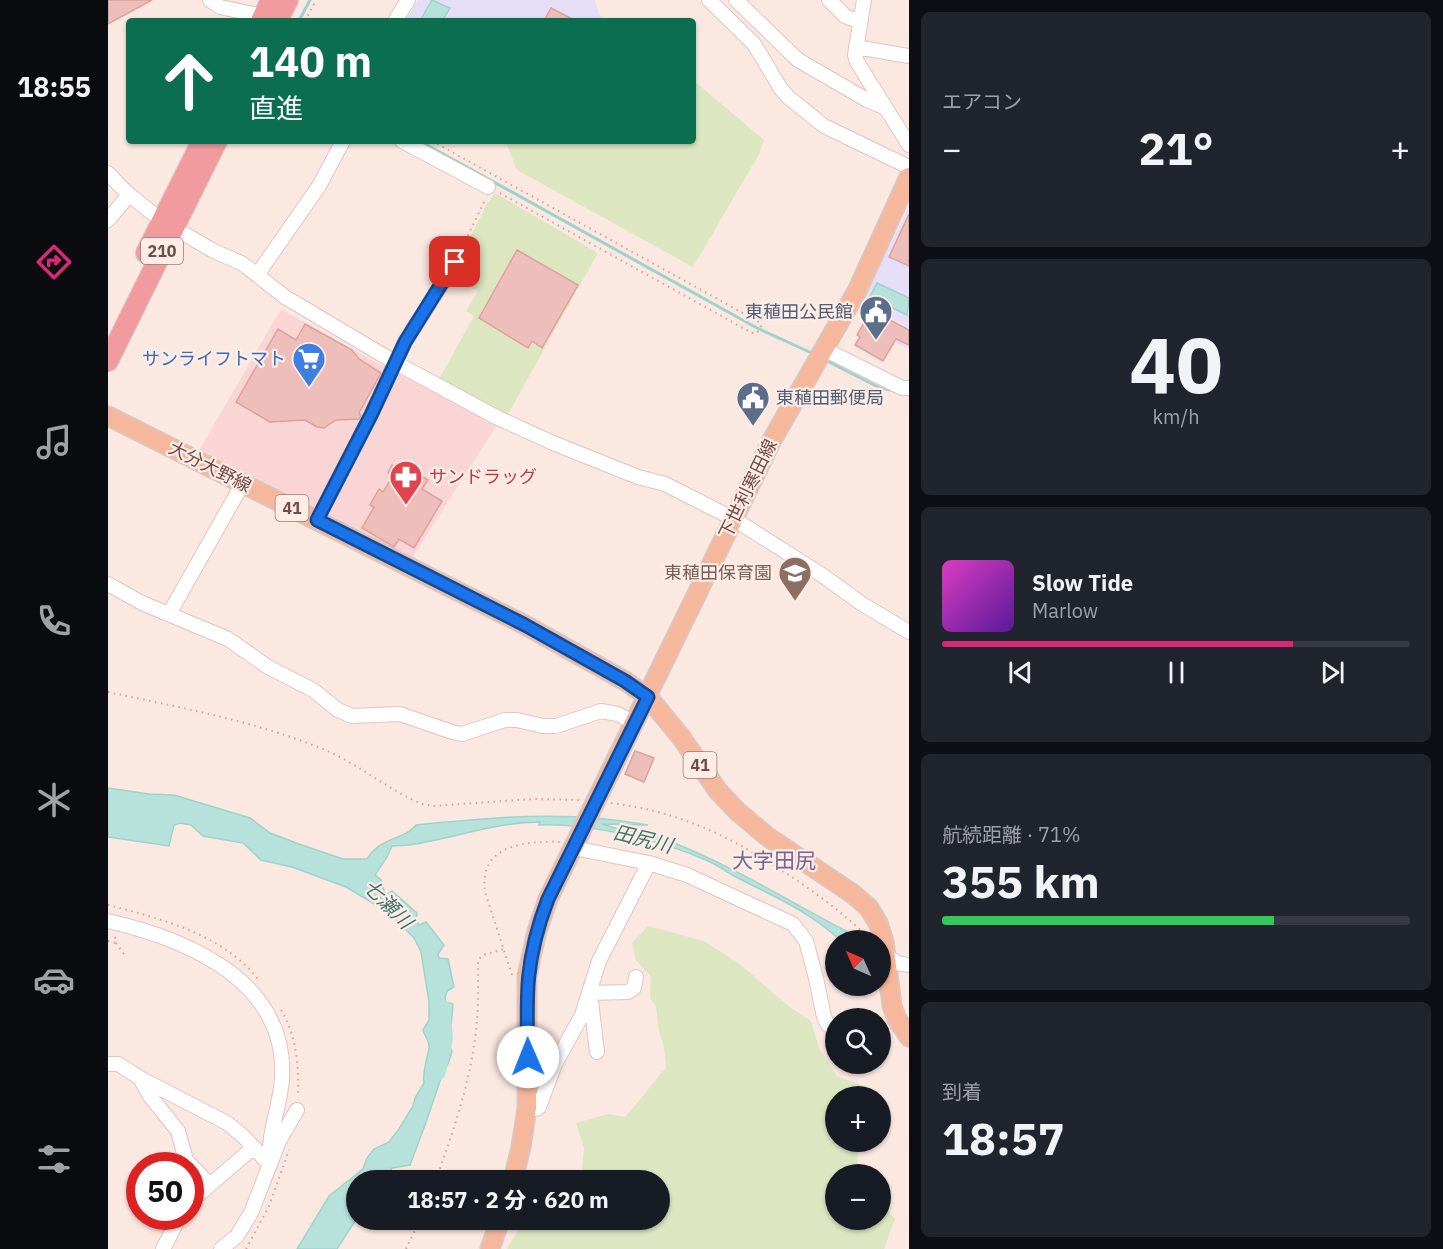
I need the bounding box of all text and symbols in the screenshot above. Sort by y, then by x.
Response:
text: 140 m [249,34,372,89]
icon: ahead [150,42,228,120]
text: 18:55 [17,69,91,104]
text: エアコン [942,88,1022,115]
text: 直進 [249,90,303,125]
text: 21° [1138,119,1214,177]
text: − [942,127,962,170]
text: + [1390,127,1410,170]
pin [429,236,480,287]
road number: 210 [141,238,183,264]
icon: directions [33,241,75,283]
icon: arrive [438,245,471,278]
public building icon: 東稙田公民館 [858,294,894,341]
place label: 東稙田公民館 [745,300,853,323]
text: 40 [1129,313,1223,414]
supermarket icon: サンライフトマト [291,341,327,388]
place label: サンライフトマト [142,347,286,370]
public building icon: 東稙田郵便局 [735,380,771,427]
place label: 東稙田郵便局 [776,386,884,409]
text: km/h [1152,403,1200,430]
icon: music [33,421,75,463]
street label: 下世利寒田線 [714,435,782,542]
street label: 大分大野線 [165,436,256,497]
pharmacy icon: サンドラッグ [388,459,424,506]
place label: サンドラッグ [429,465,537,488]
road number: 41 [276,495,309,521]
school or university icon: 東稙田保育園 [777,555,813,602]
place label: 東稙田保育園 [664,561,772,584]
text: Slow Tide [1032,568,1133,597]
text: Marlow [1032,597,1098,624]
icon: phone [33,600,75,642]
icon: previous [1004,656,1037,689]
icon: pause [1160,656,1193,689]
icon: next [1316,656,1349,689]
road number: 41 [684,752,716,778]
icon: climate [33,779,75,821]
water label: 田尻川 [611,818,677,859]
text: 航続距離 · 71% [942,821,1081,848]
district label: 大字田尻 [732,846,816,874]
text: 355 km [942,852,1100,910]
water label: 七瀬川 [358,873,421,936]
north arrow [825,930,891,996]
map controls [825,930,891,1230]
icon: car [33,959,75,1001]
button: search [825,1008,891,1074]
position arrow [496,1025,560,1089]
text: 到着 [942,1078,982,1105]
button: + [825,1086,891,1152]
text: 18:57 [942,1109,1065,1167]
icon: filters [33,1138,75,1180]
speed limit sign: 50 [126,1152,204,1230]
button: − [825,1164,891,1230]
text: 18:57 · 2 分 · 620 m [407,1185,609,1214]

